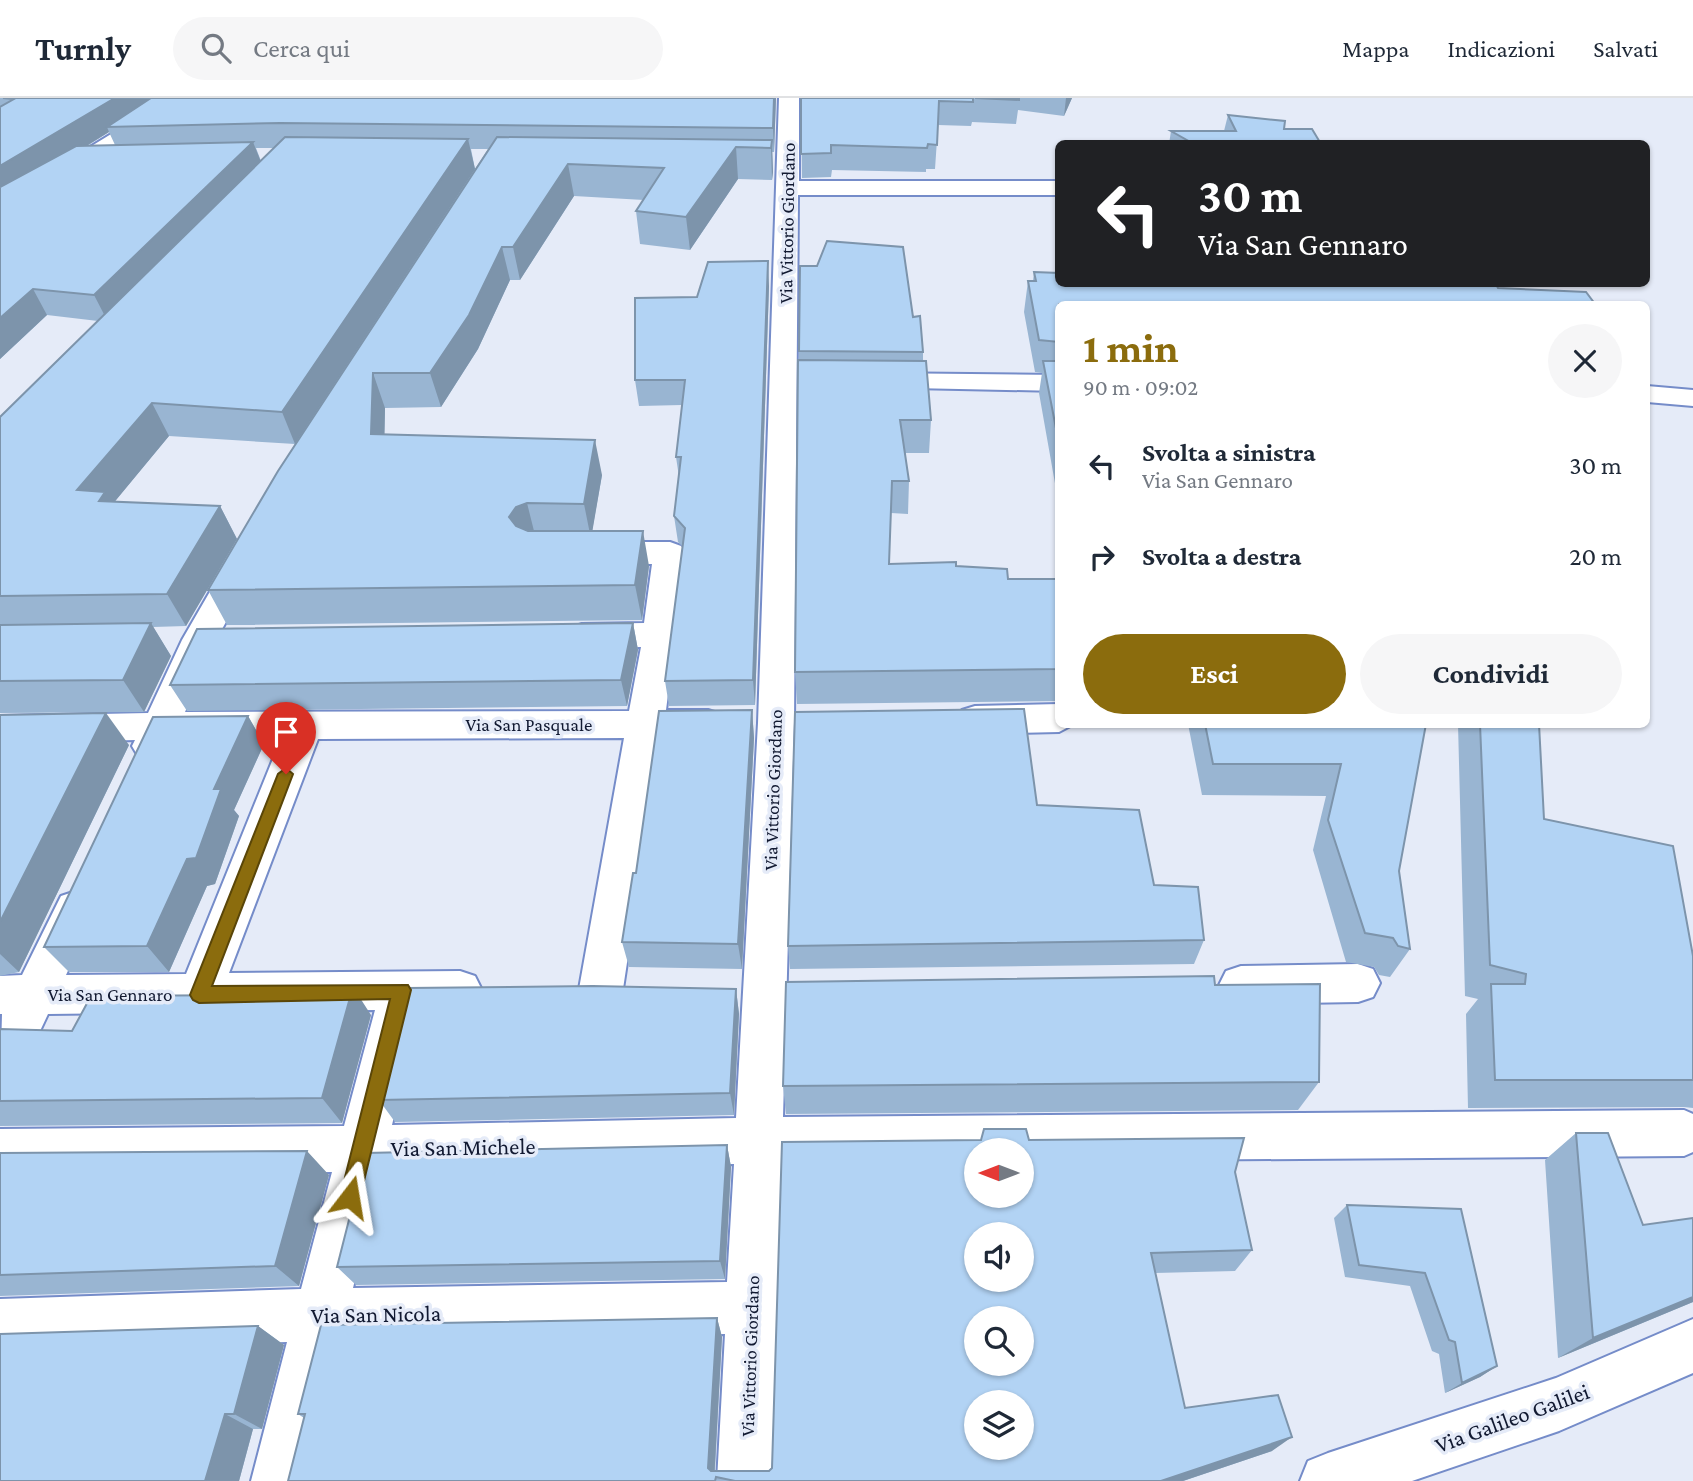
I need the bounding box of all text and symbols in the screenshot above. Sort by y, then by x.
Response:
search box [173,17,663,80]
icon: search [197,29,235,67]
text: Turnly [35,30,131,67]
text: Cerca qui [253,34,350,63]
text: Mappa [1342,35,1409,62]
text: Indicazioni [1447,35,1555,62]
text: Salvati [1593,35,1658,62]
street label: Via Vittorio Giordano [775,142,799,304]
icon: left [1083,168,1174,259]
text: 30 m [1198,168,1303,223]
text: Via San Gennaro [1198,226,1408,262]
text: 1 min [1083,324,1179,371]
button: close [1548,324,1622,398]
text: 90 m · 09:02 [1083,374,1198,400]
text: Svolta a sinistra [1142,438,1316,467]
icon: left [1083,447,1121,485]
text: 30 m [1569,451,1622,480]
text: Via San Gennaro [1142,467,1293,493]
icon: right [1083,538,1121,576]
text: Svolta a destra [1142,542,1301,571]
text: 20 m [1569,542,1622,571]
button: Esci [1083,634,1346,714]
button: Condividi [1360,634,1622,714]
pin [256,702,316,774]
street label: Via Vittorio Giordano [760,709,786,871]
icon: arrive [267,713,305,751]
street label: Via San Pasquale [466,714,592,735]
street label: Via San Gennaro [48,984,172,1005]
street label: Via San Michele [390,1133,536,1161]
north arrow [964,1138,1034,1208]
map controls [964,1138,1034,1460]
position arrow [313,1160,387,1234]
button: sound [964,1222,1034,1292]
street label: Via Vittorio Giordano [737,1275,763,1437]
street label: Via San Nicola [311,1300,442,1328]
button: search [964,1306,1034,1376]
street label: Via Galileo Galilei [1431,1378,1593,1458]
button: layers [964,1390,1034,1460]

